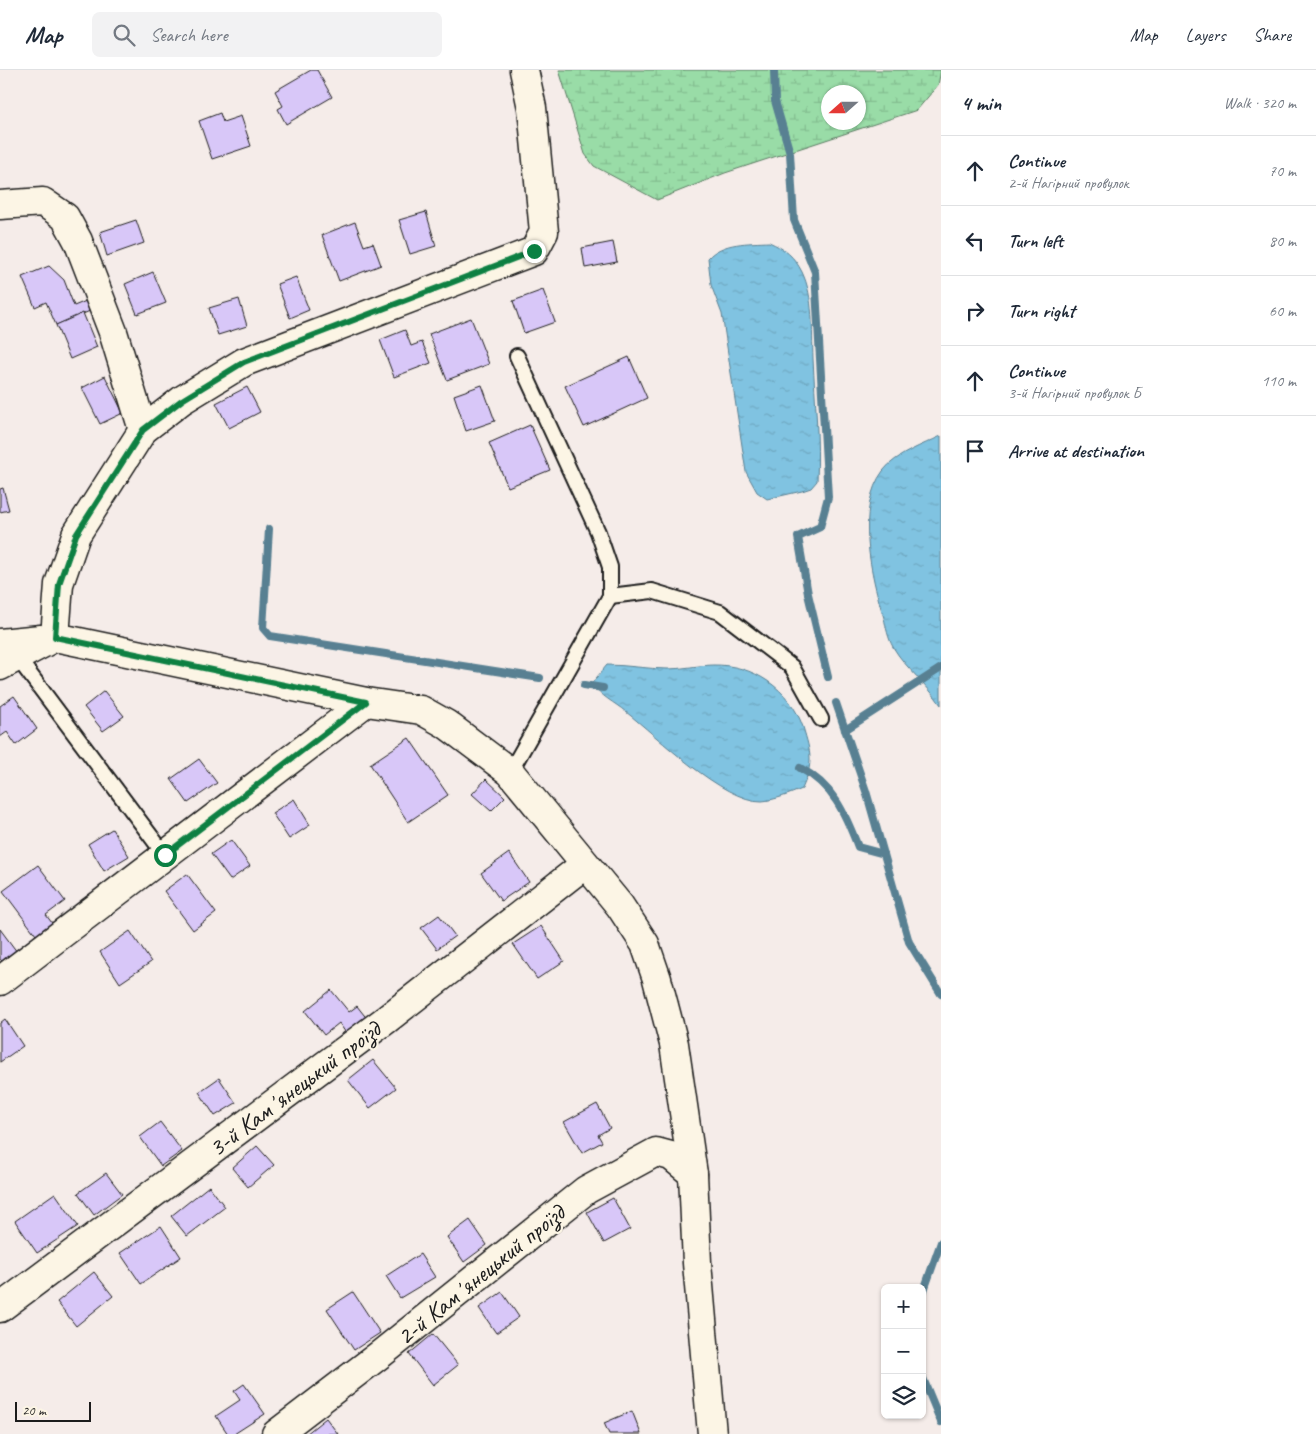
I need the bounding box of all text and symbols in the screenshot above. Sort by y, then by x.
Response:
search box [92,12,442,57]
text: Map [25,20,62,50]
icon: search [110,21,138,49]
text: Search here [150,23,228,47]
text: Map [1130,24,1158,46]
text: Layers [1186,24,1225,46]
text: Share [1253,24,1291,46]
north arrow [821,85,866,130]
text: 4 min [961,90,1001,116]
text: Walk · 320 m [1224,93,1296,113]
text: Continue [1008,149,1065,173]
icon: ahead [961,157,989,185]
text: 70 m [1269,161,1296,181]
text: 2-й Нагірний провулок [1008,173,1129,193]
icon: left [961,227,989,255]
text: Turn left [1008,229,1063,253]
text: 80 m [1269,231,1296,251]
route end [523,240,546,263]
icon: right [961,297,989,325]
text: Turn right [1008,299,1075,323]
text: 60 m [1269,301,1296,321]
text: Continue [1008,359,1065,383]
icon: ahead [961,367,989,395]
text: 110 m [1262,371,1296,391]
text: 3-й Нагірний провулок Б [1008,383,1141,403]
icon: arrive [961,437,989,465]
text: Arrive at destination [1008,439,1144,463]
route start [154,844,177,867]
street label: 3-й Камʼянецький проїзд [202,1013,389,1165]
street label: 2-й Камʼянецький проїзд [390,1196,573,1353]
map controls [881,1284,926,1419]
button: + [881,1284,926,1329]
button: − [881,1329,926,1374]
button: layers [881,1374,926,1419]
scale bar [15,1399,91,1422]
text: 20 m [22,1402,46,1419]

